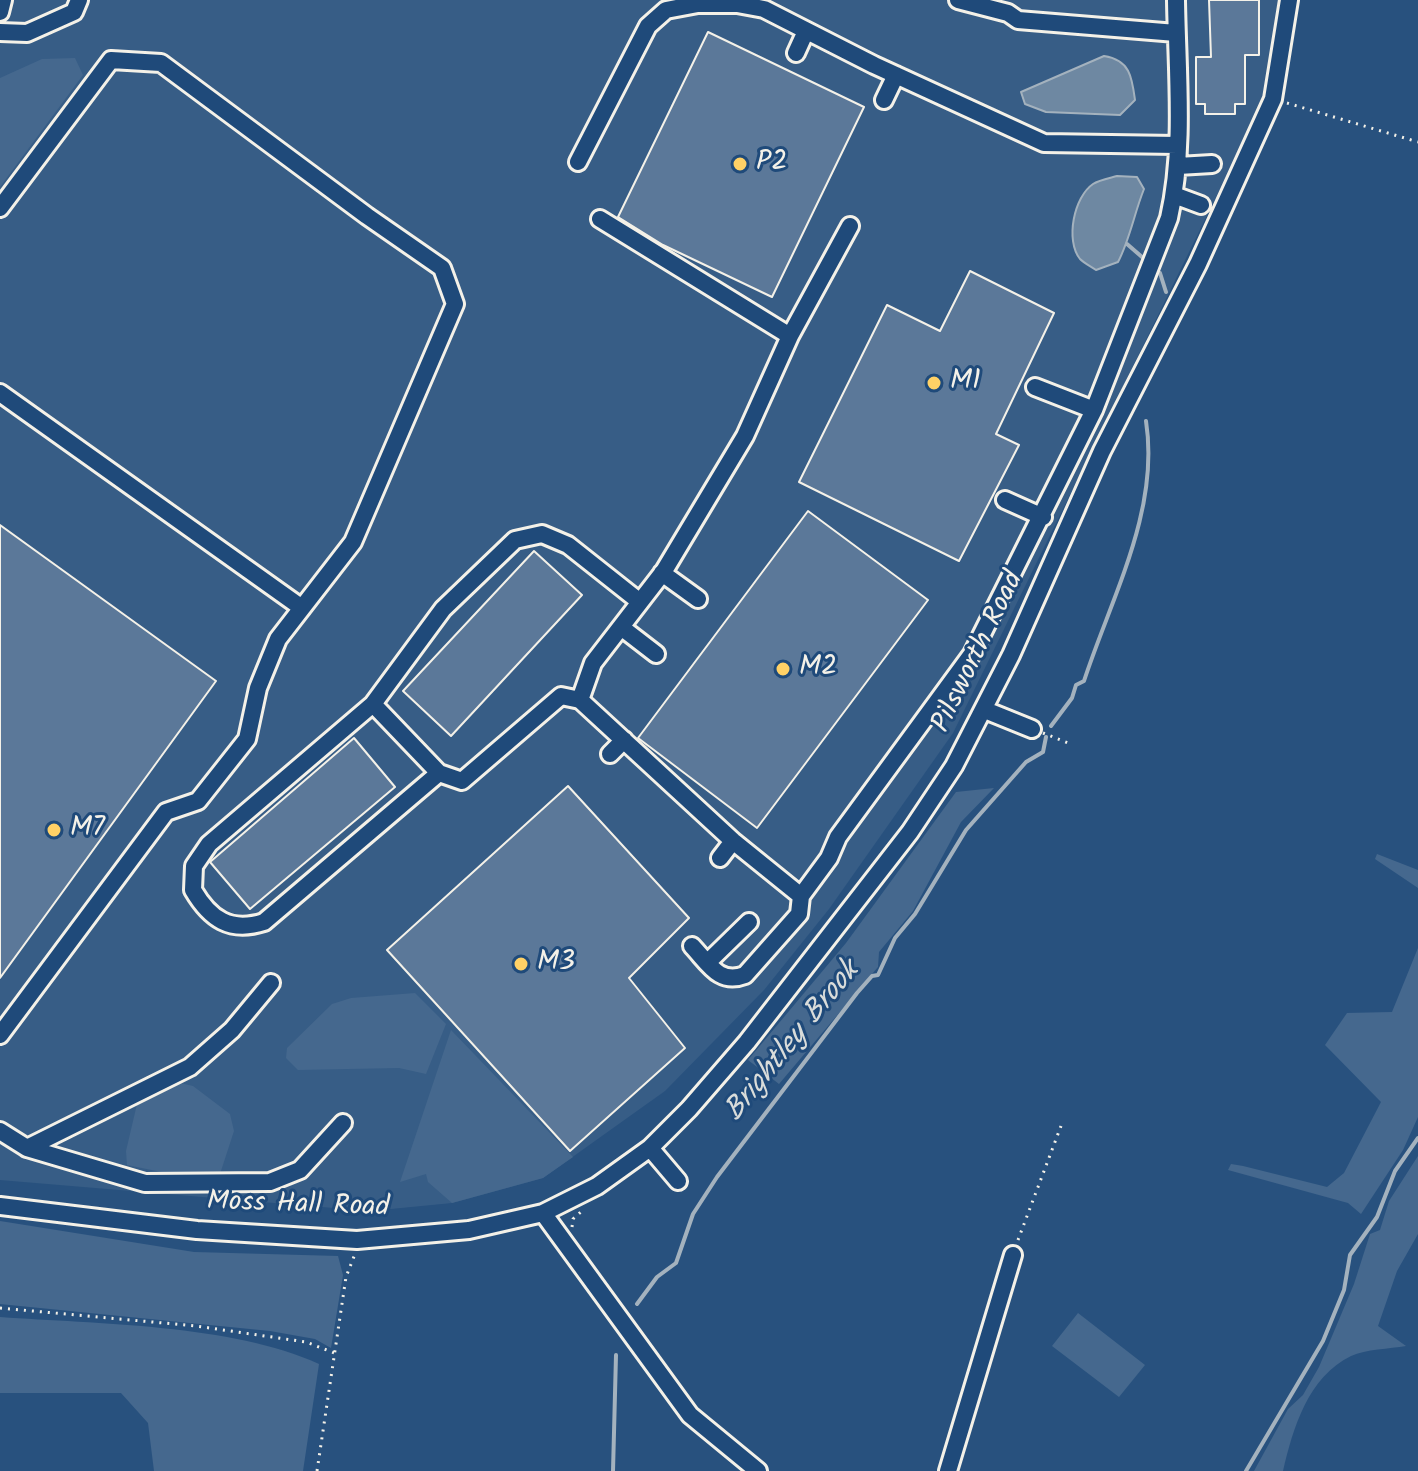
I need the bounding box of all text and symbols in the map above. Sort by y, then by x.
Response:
place label: P2 [756,147,787,181]
marker: P2 [731,155,749,173]
place label: M1 [950,366,981,400]
marker: M1 [925,374,943,392]
street label: Pilsworth Road [927,567,1033,739]
place label: M2 [799,652,837,686]
marker: M2 [774,660,792,678]
place label: M7 [70,813,105,847]
marker: M7 [45,821,63,839]
place label: M3 [537,947,575,981]
marker: M3 [512,955,530,973]
water label: Brightley Brook [719,956,869,1130]
street label: Moss Hall Road [206,1187,390,1227]

